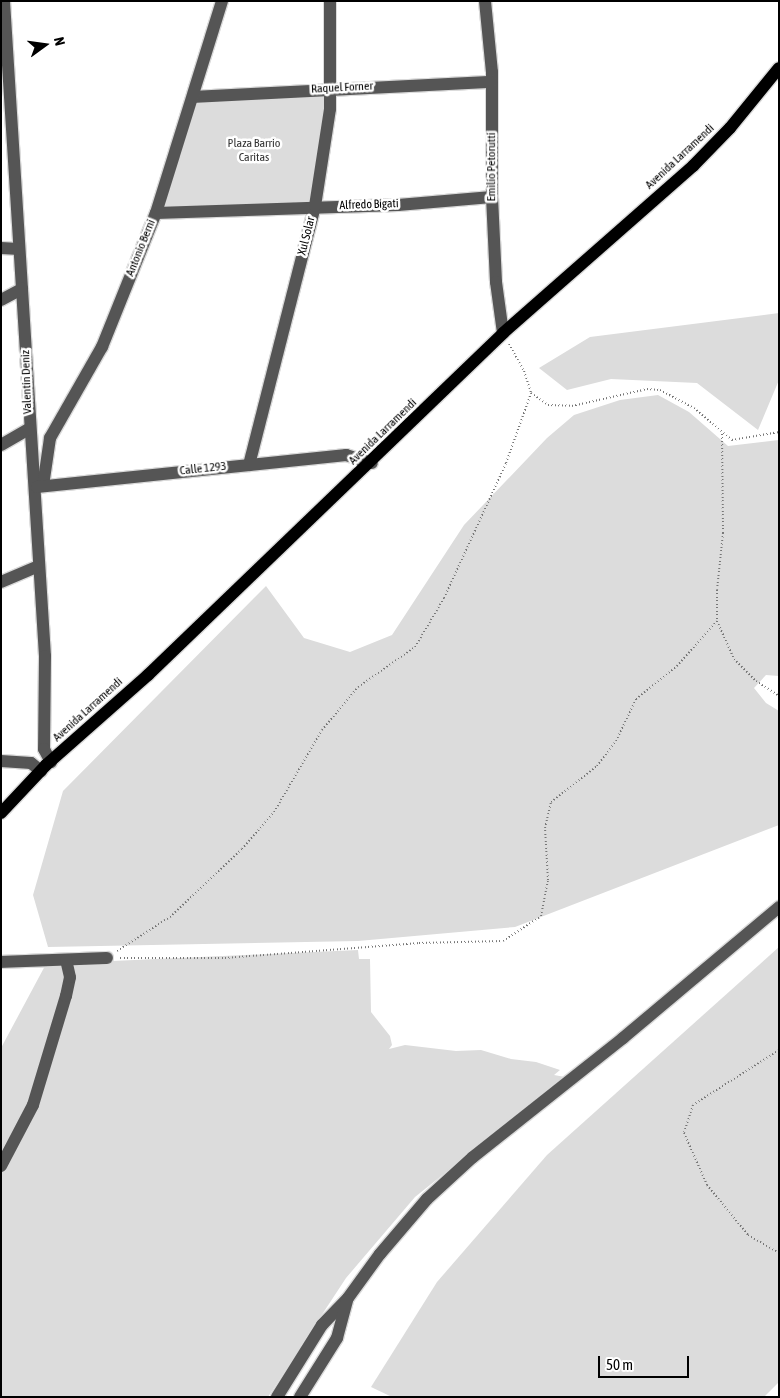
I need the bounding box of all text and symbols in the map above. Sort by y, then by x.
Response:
north arrow [20,20,70,70]
text: N [51,35,68,47]
street label: Raquel Forner [311,79,373,97]
street label: Avenida Larramendi [643,122,717,192]
street label: Emilio Petorutti [485,133,499,201]
park label: Plaza Barrio Caritas [228,137,280,165]
street label: Alfredo Bigati [339,197,399,213]
street label: Xul Solar [295,215,319,257]
street label: Antonio Berni [123,218,159,278]
street label: Valentín Deniz [19,350,35,414]
street label: Avenida Larramendi [346,396,420,468]
street label: Calle 1293 [179,459,227,479]
street label: Avenida Larramendi [50,675,126,745]
scale bar [600,1346,691,1378]
text: 50 m [606,1356,633,1373]

